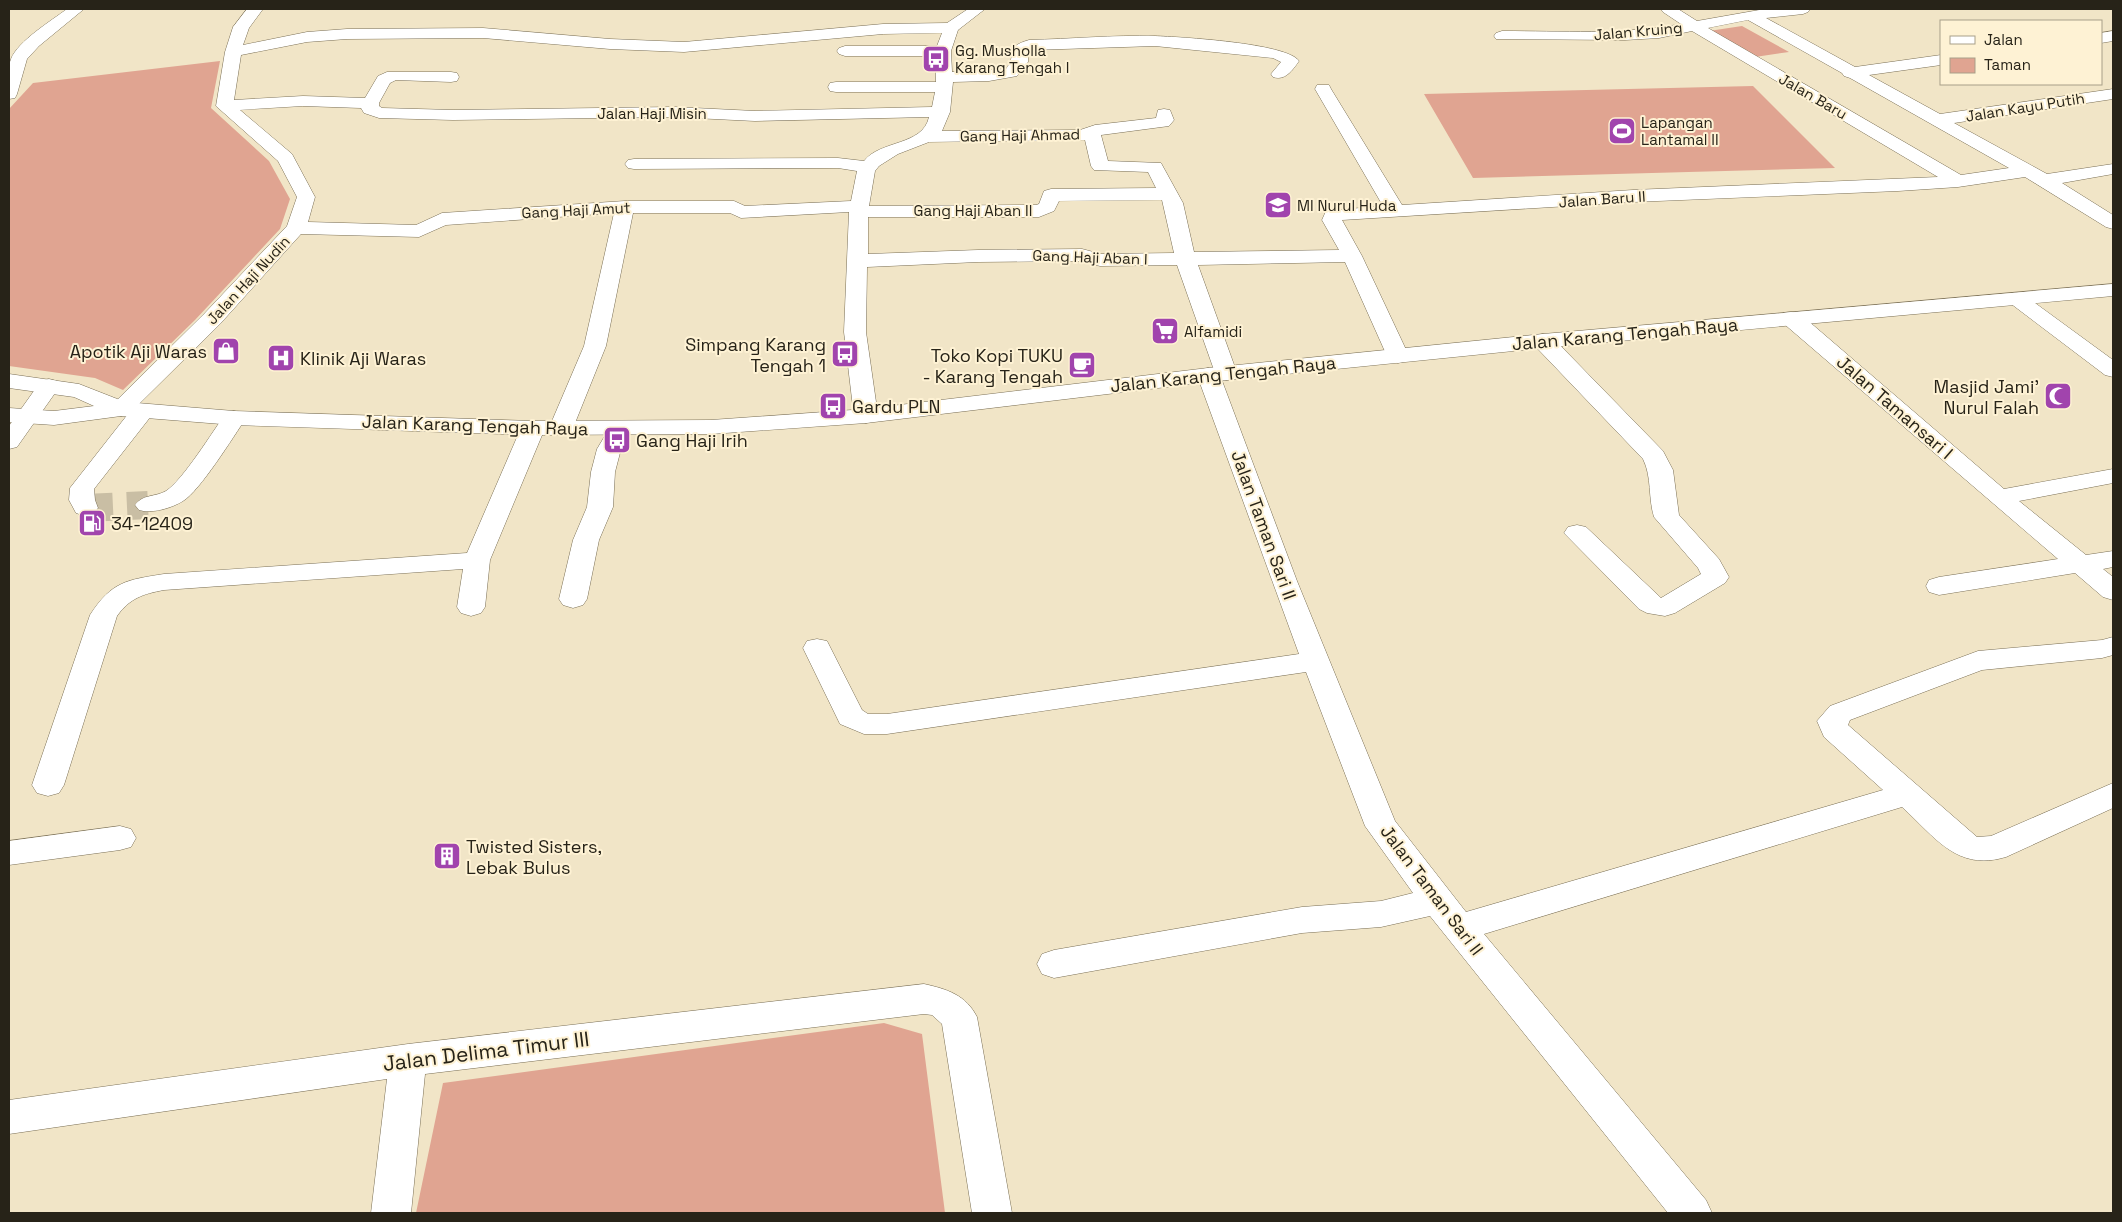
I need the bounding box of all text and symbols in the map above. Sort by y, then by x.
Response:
street label: Jalan Kruing [1593,18,1683,44]
legend [1940,20,2102,85]
text: Jalan [1984,30,2023,49]
place label: Gg. Musholla Karang Tengah I [955,41,1069,77]
bus stop icon: Gg. Musholla Karang Tengah I [921,44,951,74]
text: Taman [1984,55,2031,74]
street label: Jalan Baru [1775,69,1851,123]
street label: Jalan Kayu Putih [1964,88,2086,126]
street label: Jalan Haji Misin [597,104,707,123]
place label: Lapangan Lantamal II [1641,113,1719,149]
sports icon: Lapangan Lantamal II [1607,116,1637,146]
street label: Gang Haji Ahmad [960,124,1080,146]
street label: Jalan Baru II [1558,186,1646,212]
school or university icon: MI Nurul Huda [1263,190,1293,220]
place label: MI Nurul Huda [1297,196,1397,215]
street label: Gang Haji Amut [521,198,631,222]
street label: Gang Haji Aban II [914,201,1032,220]
street label: Jalan Haji Nudin [202,232,294,328]
street label: Gang Haji Aban I [1032,245,1148,269]
street label: Jalan Karang Tengah Raya [1511,313,1739,355]
supermarket icon: Alfamidi [1150,316,1180,346]
place label: Alfamidi [1184,322,1242,341]
place label: Simpang Karang Tengah 1 [685,333,826,377]
shop icon: Apotik Aji Waras [211,336,241,366]
bus stop icon: Simpang Karang Tengah 1 [830,339,860,369]
place label: Apotik Aji Waras [70,340,207,363]
hospital icon: Klinik Aji Waras [266,343,296,373]
place label: Toko Kopi TUKU - Karang Tengah [922,344,1063,388]
place label: Klinik Aji Waras [300,347,426,370]
cafe icon: Toko Kopi TUKU - Karang Tengah [1067,350,1097,380]
street label: Jalan Tamansari I [1832,350,1958,464]
street label: Jalan Karang Tengah Raya [1109,351,1337,397]
place label: Masjid Jami' Nurul Falah [1934,375,2039,419]
mosque icon: Masjid Jami' Nurul Falah [2043,381,2073,411]
bus stop icon: Gardu PLN [818,391,848,421]
place label: Gardu PLN [852,395,941,418]
street label: Jalan Karang Tengah Raya [361,410,589,440]
bus stop icon: Gang Haji Irih [602,425,632,455]
place label: Gang Haji Irih [636,429,748,452]
street label: Jalan Taman Sari II [1226,447,1302,603]
fuel station icon: 34-12409 [77,508,107,538]
place label: 34-12409 [111,512,193,535]
street label: Jalan Taman Sari II [1375,820,1489,960]
place label: Twisted Sisters, Lebak Bulus [466,835,602,879]
building icon: Twisted Sisters, Lebak Bulus [432,841,462,871]
street label: Jalan Delima Timur III [381,1025,591,1077]

